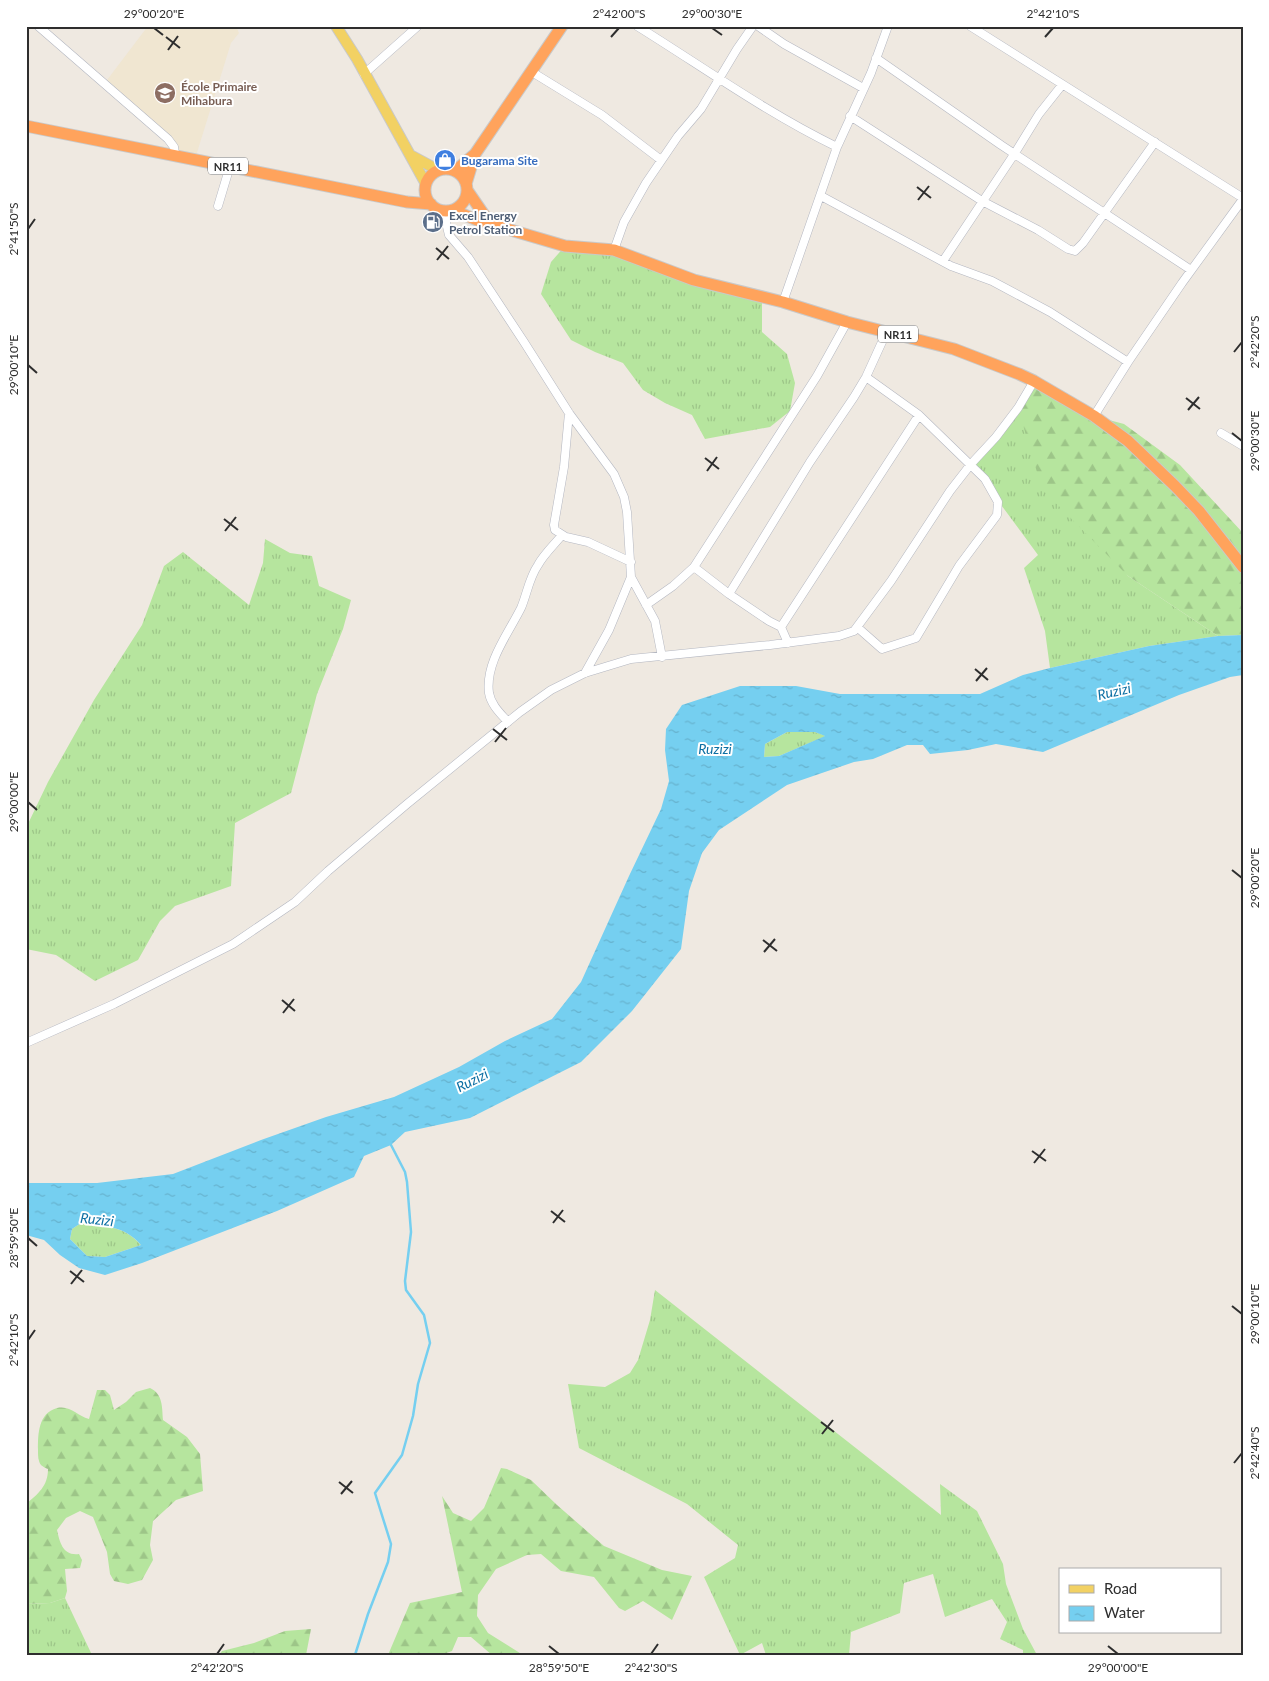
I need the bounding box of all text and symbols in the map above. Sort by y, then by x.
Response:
text: 29°00'20"E [124,6,184,21]
text: 2°42'00"S [592,6,646,21]
text: 29°00'30"E [682,6,742,21]
text: 2°42'10"S [1026,6,1080,21]
place label: École Primaire Mihabura [181,79,258,108]
school or university icon: École Primaire Mihabura [153,81,177,105]
shop icon: Bugarama Site [433,148,457,172]
place label: Bugarama Site [461,153,539,168]
road number: NR11 [208,158,248,175]
text: 2°41'50"S [6,202,21,256]
place label: Excel Energy Petrol Station [449,208,522,237]
fuel station icon: Excel Energy Petrol Station [421,210,445,234]
text: 2°42'20"S [1247,315,1262,369]
road number: NR11 [878,326,918,342]
text: 29°00'10"E [6,335,21,395]
text: 29°00'30"E [1247,411,1262,471]
water label: Ruzizi [1096,679,1133,703]
water label: Ruzizi [698,740,733,757]
text: 29°00'00"E [6,772,21,832]
text: 29°00'20"E [1247,848,1262,908]
water label: Ruzizi [453,1064,492,1095]
text: 28°59'50"E [6,1208,21,1268]
water label: Ruzizi [79,1209,115,1229]
text: 29°00'10"E [1247,1284,1262,1344]
text: 2°42'10"S [6,1313,21,1367]
text: 2°42'40"S [1247,1426,1262,1480]
legend [1059,1568,1222,1634]
text: Road [1104,1579,1137,1597]
text: Water [1104,1603,1145,1621]
text: 2°42'20"S [190,1660,244,1675]
text: 28°59'50"E [529,1660,589,1675]
text: 2°42'30"S [624,1660,678,1675]
text: 29°00'00"E [1088,1660,1148,1675]

